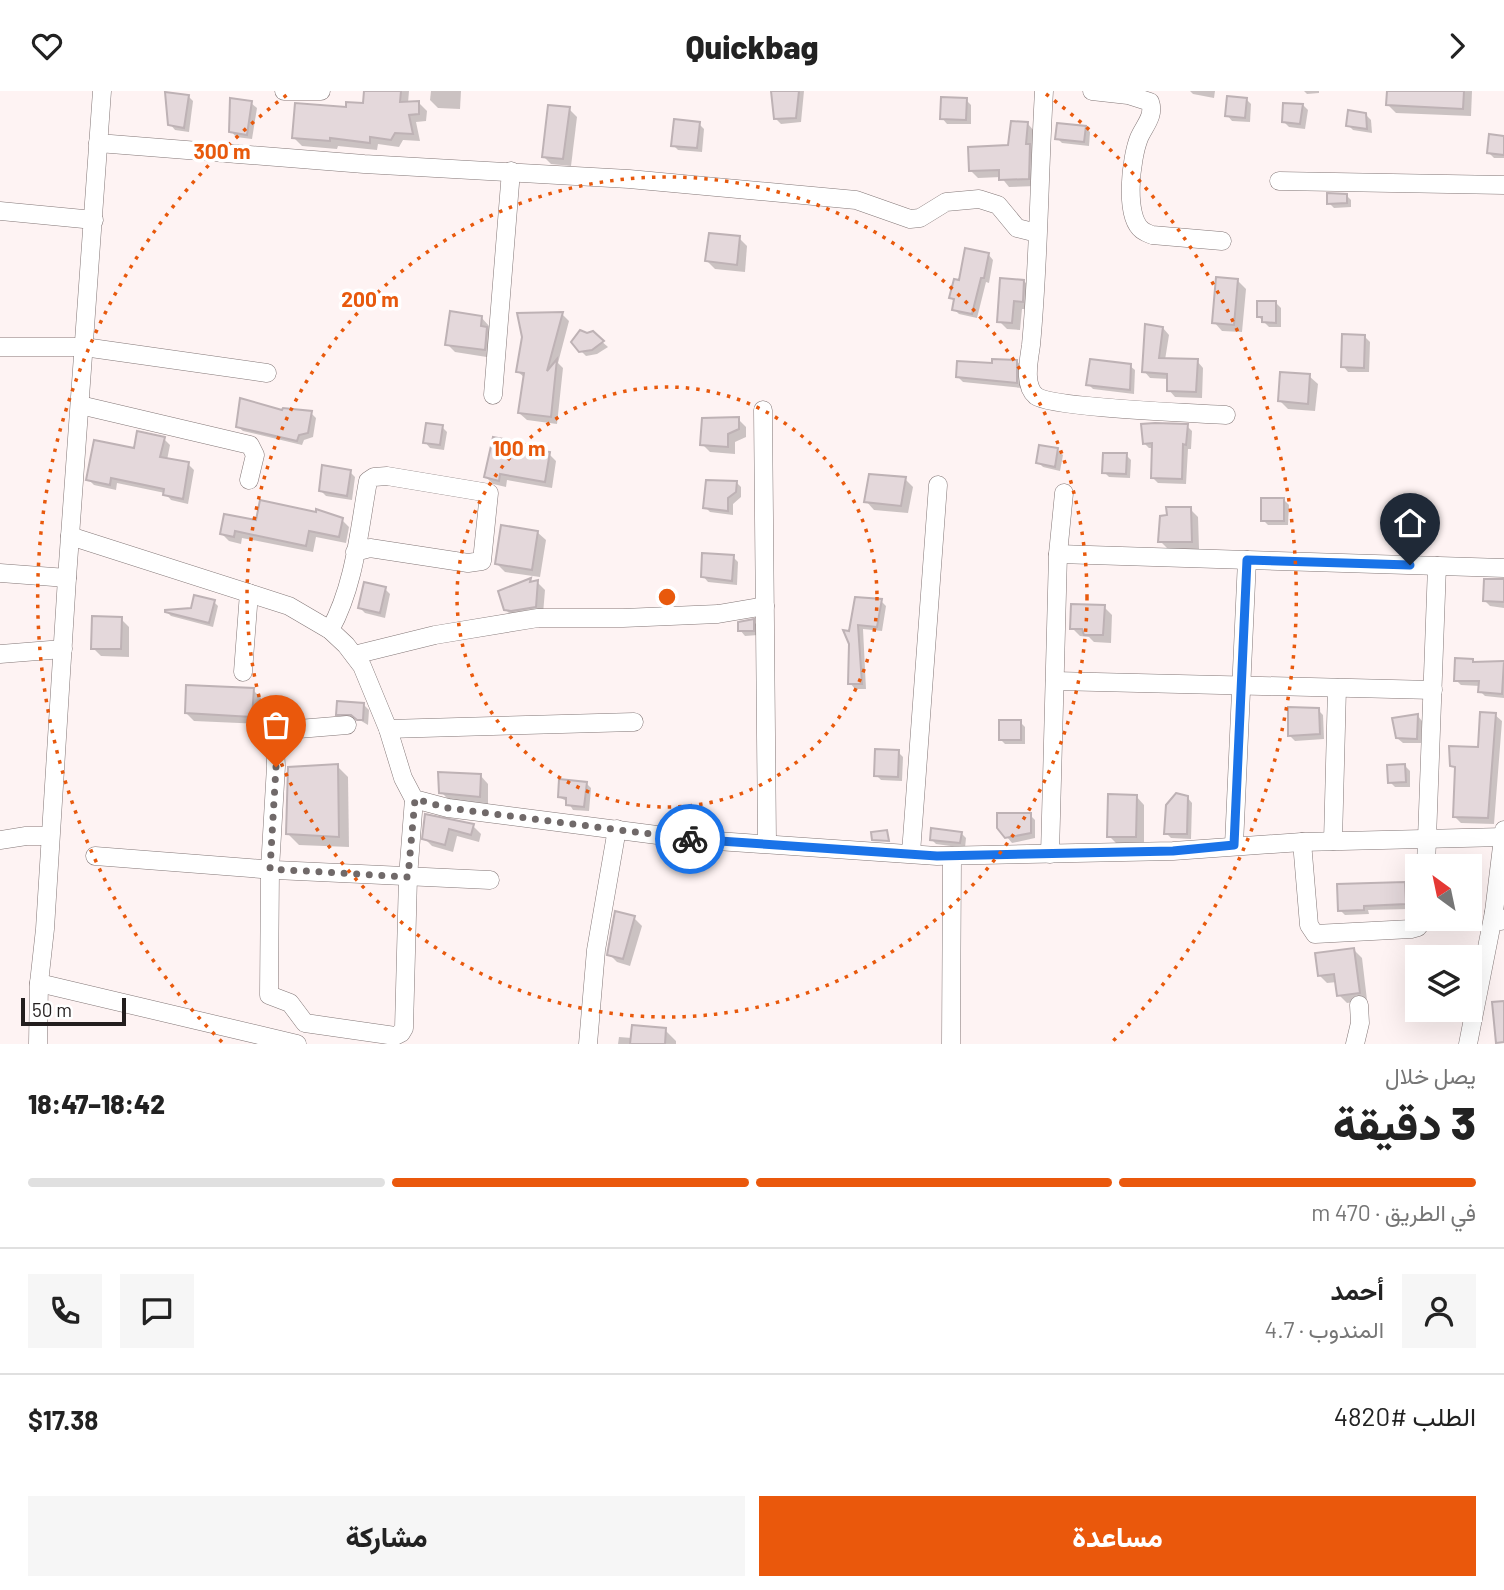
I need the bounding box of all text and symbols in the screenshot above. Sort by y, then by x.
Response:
icon: heart [28,27,66,65]
text: Quickbag [685,27,819,65]
icon: forward [1438,27,1476,65]
text: 300 m [193,138,251,163]
text: 200 m [341,286,399,311]
text: 100 m [492,435,546,460]
pin [1380,493,1440,565]
icon: home [1391,504,1429,542]
centre of rings [655,585,679,609]
pin [246,695,306,767]
icon: bag [257,706,295,744]
courier [655,804,725,874]
icon: bike [671,820,709,858]
north arrow [1405,854,1482,931]
map controls [1405,854,1482,1022]
button: layers [1405,945,1482,1022]
scale bar [21,995,126,1027]
text: 50 m [32,998,72,1021]
text: يصل خلال [1385,1061,1476,1089]
text: 18:42–18:47 [28,1088,165,1119]
text: 3 دقيقة [1333,1094,1476,1149]
text: في الطريق · 470 m [1311,1198,1476,1226]
button: phone [28,1274,102,1348]
button: chat [120,1274,194,1348]
text: أحمد [1331,1274,1384,1305]
button: person [1402,1274,1476,1348]
text: المندوب · 4.7 [1265,1315,1384,1343]
text: الطلب #4820 [1334,1400,1476,1431]
text: $17.38 [28,1404,98,1435]
button: مشاركة [28,1496,745,1576]
button: مساعدة [759,1496,1476,1576]

